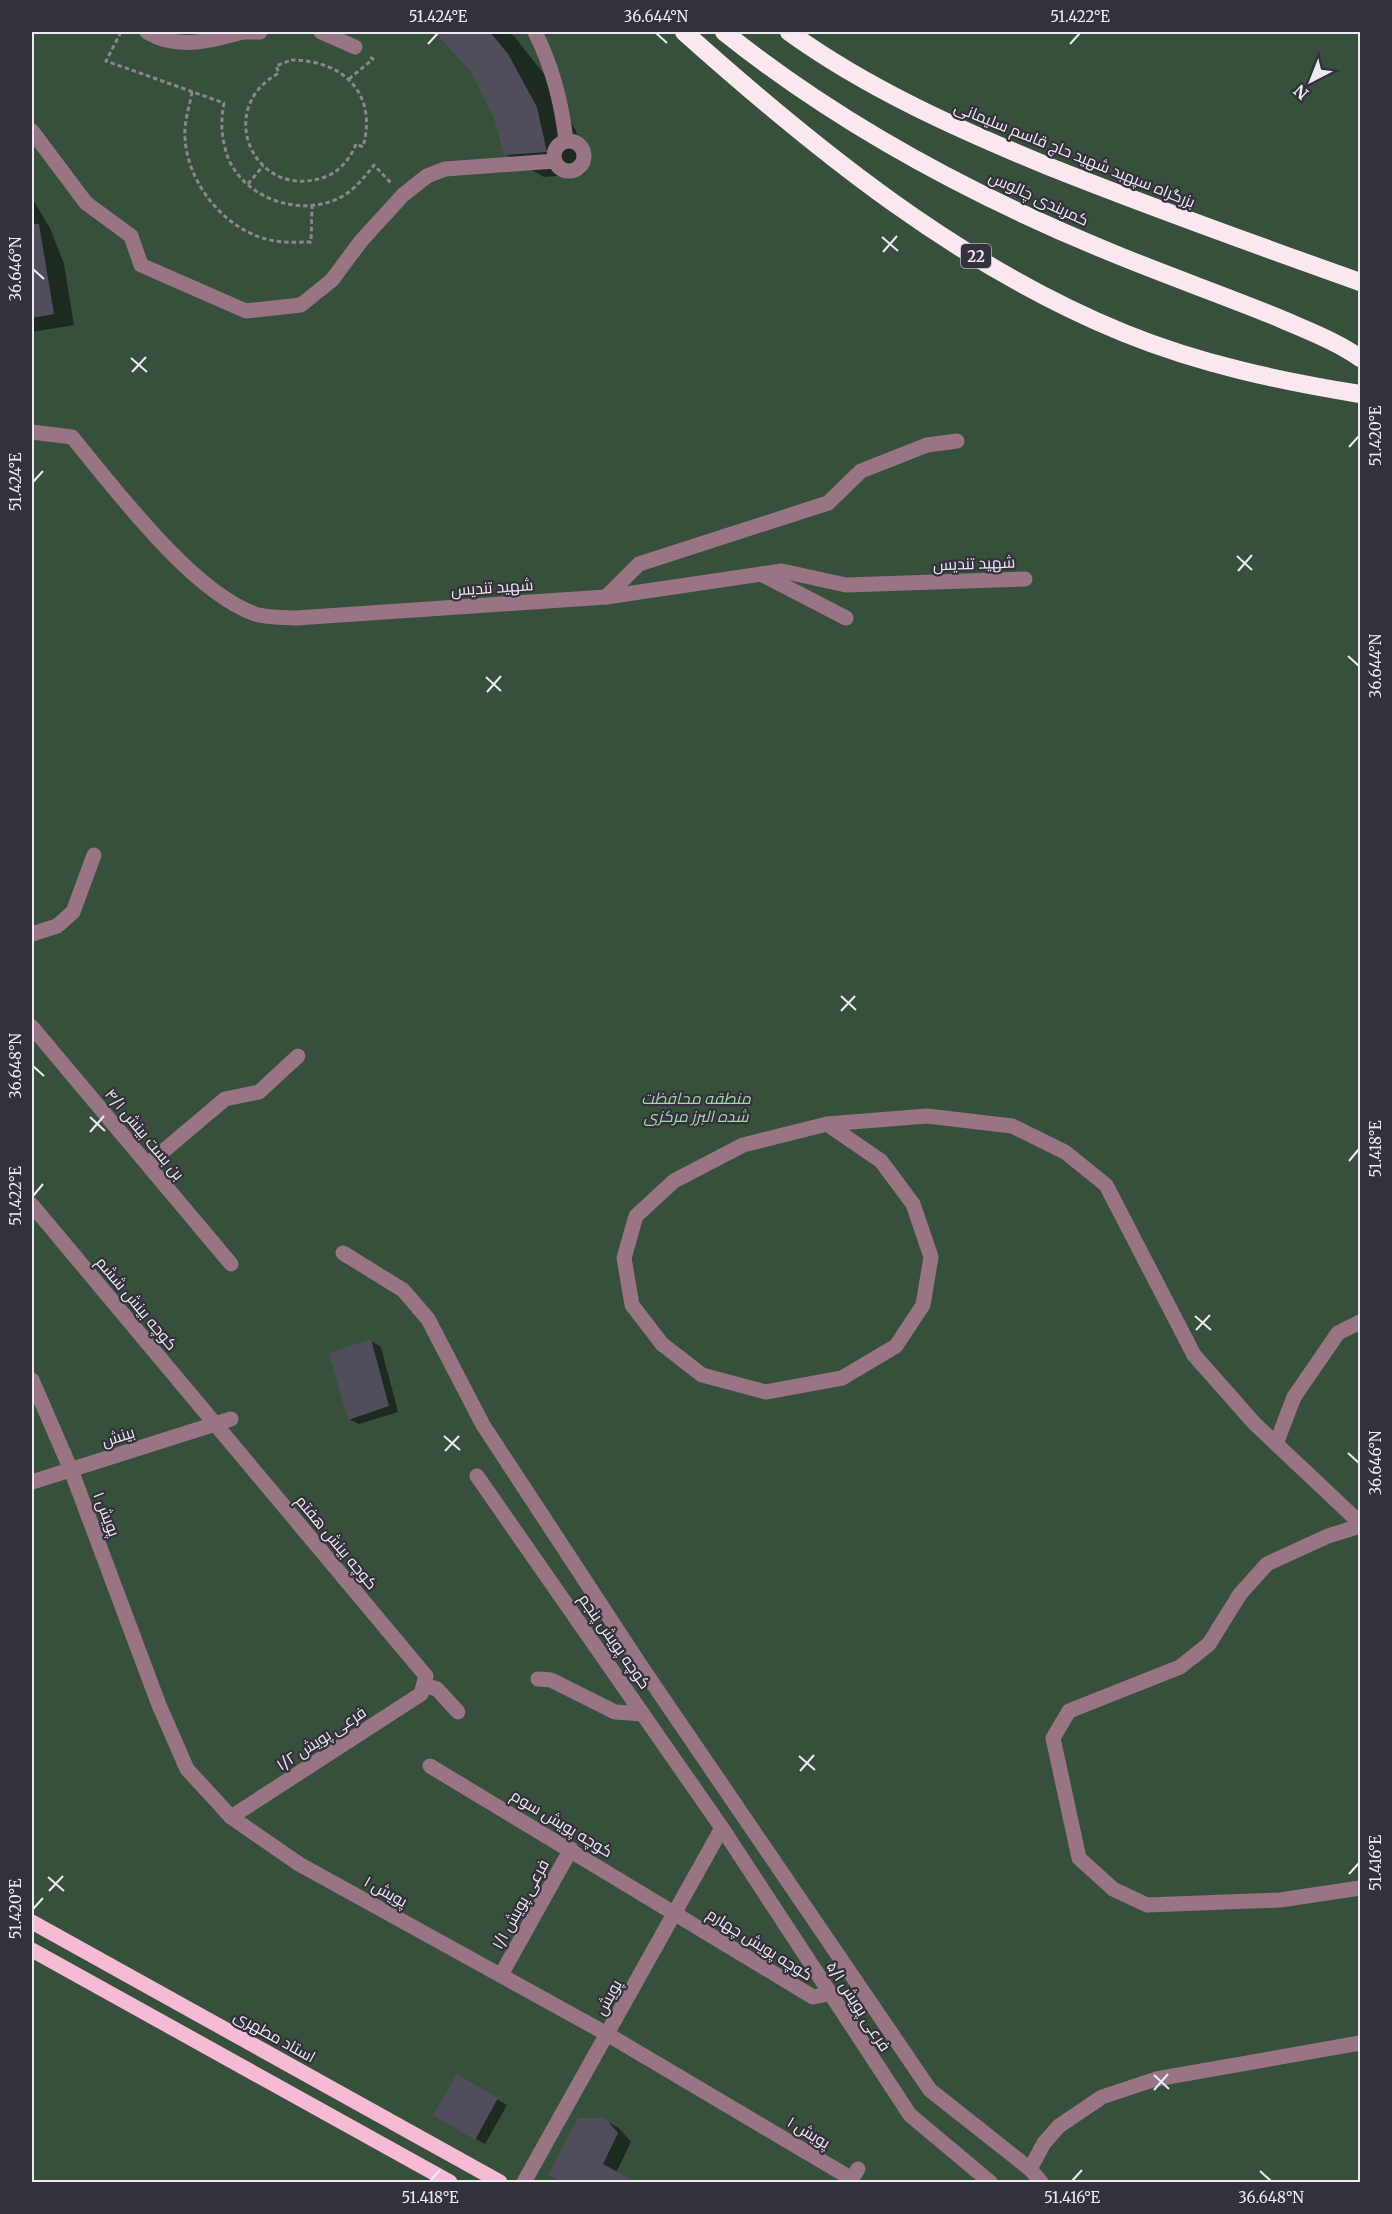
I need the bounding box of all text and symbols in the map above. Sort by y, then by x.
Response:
text: 51.424°E [409,7,468,26]
text: 36.644°N [624,7,689,26]
text: 51.422°E [1050,7,1110,26]
north arrow [1281,51,1341,111]
text: N [1289,80,1312,104]
street label: بزرگراه سپهبد شهید حاج قاسم سلیمانی [951,96,1198,213]
street label: کمربندی چالوس [985,166,1092,232]
text: 36.646°N [6,236,25,301]
road number: 22 [961,244,991,268]
text: 51.420°E [1366,405,1385,466]
text: 51.424°E [6,452,25,511]
street label: شهید تندیس [932,552,1016,575]
street label: شهید تندیس [450,574,534,601]
text: 36.644°N [1366,633,1385,698]
text: 36.648°N [6,1033,25,1099]
street label: بن بست بینش ۴/۱ [100,1084,189,1185]
park label: منطقه محافظت شده البرز مرکزی [641,1088,751,1126]
text: 51.418°E [1366,1120,1385,1178]
text: 51.422°E [6,1166,25,1226]
street label: کوچه بینش ششم [90,1252,182,1355]
street label: بینش [99,1422,137,1451]
text: 36.646°N [1366,1430,1385,1495]
street label: پویش ۱ [87,1489,125,1541]
street label: کوچه بینش هفتم [290,1491,382,1594]
street label: کوچه پویش پنجم [573,1589,655,1694]
street label: فرعی پویش ۱/۲ [272,1702,371,1776]
street label: کوچه پویش سوم [506,1785,617,1863]
text: 51.416°E [1366,1834,1385,1891]
street label: فرعی پویش ۱/۱ [487,1856,555,1953]
street label: پویش ۱ [360,1871,412,1913]
text: 51.420°E [6,1878,25,1939]
street label: کوچه پویش چهارم [702,1903,817,1986]
street label: فرعی پویش ۵/۱ [821,1957,896,2056]
street label: پویش [590,1975,628,2019]
street label: استاد مطهری [230,2005,319,2068]
street label: پویش ۱ [783,2111,835,2155]
text: 51.418°E [401,2188,459,2207]
text: 51.416°E [1044,2188,1101,2207]
text: 36.648°N [1238,2188,1304,2207]

